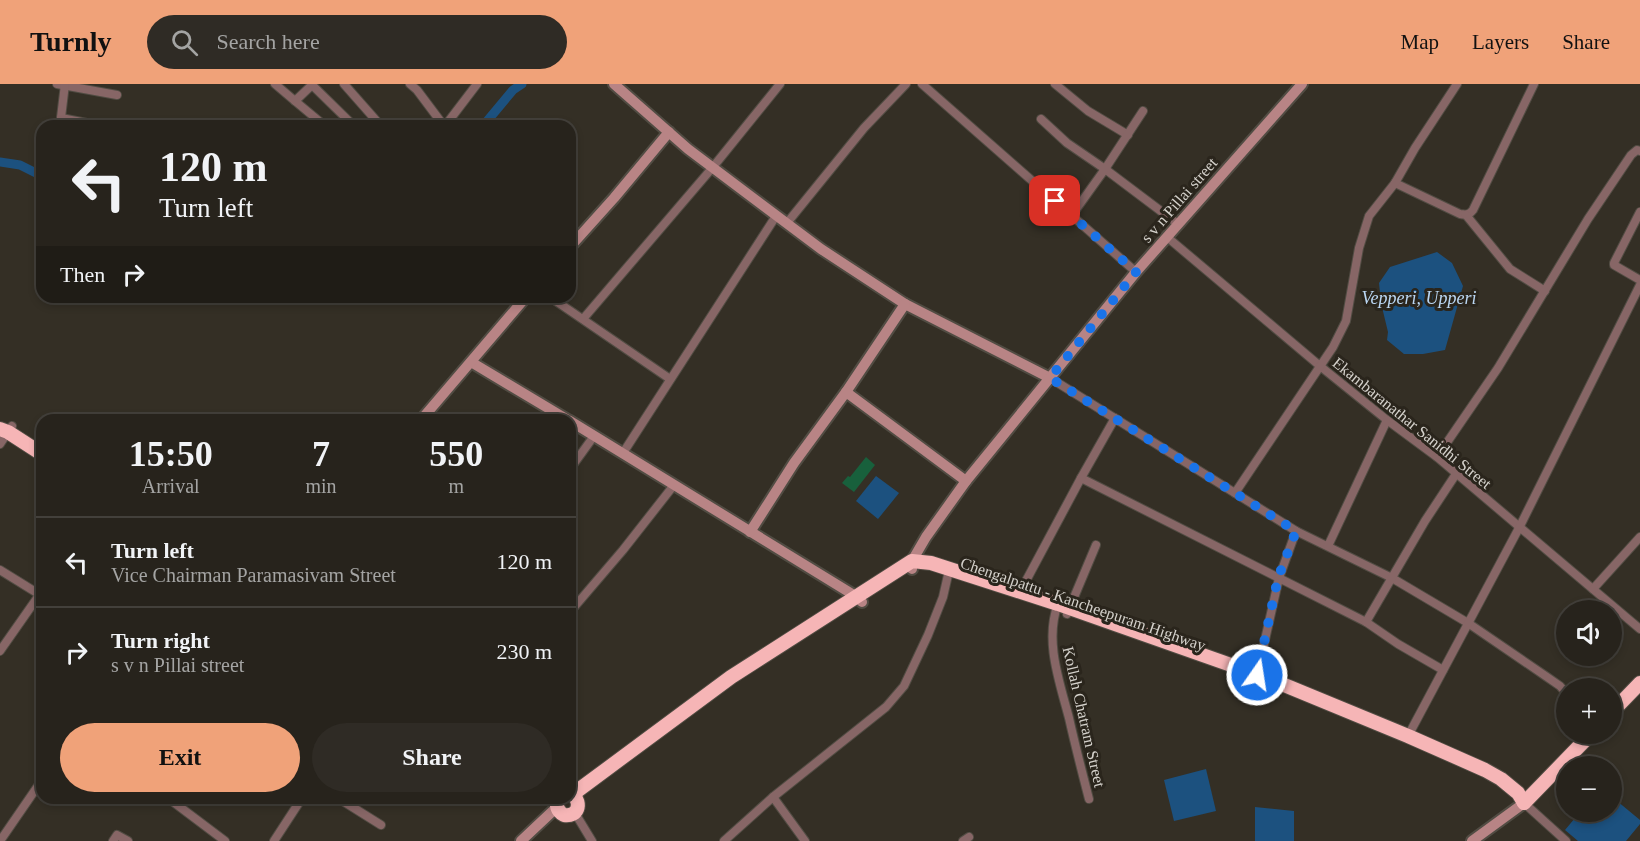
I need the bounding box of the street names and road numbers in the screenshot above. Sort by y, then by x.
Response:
street label: s v n Pillai street [1138,154,1221,246]
street label: Ekambaranathar Sanidhi Street [1329,354,1495,493]
street label: Chengalpattu - Kancheepuram Highway [958,554,1208,655]
street label: Kollah Chatram Street [1060,645,1109,790]

